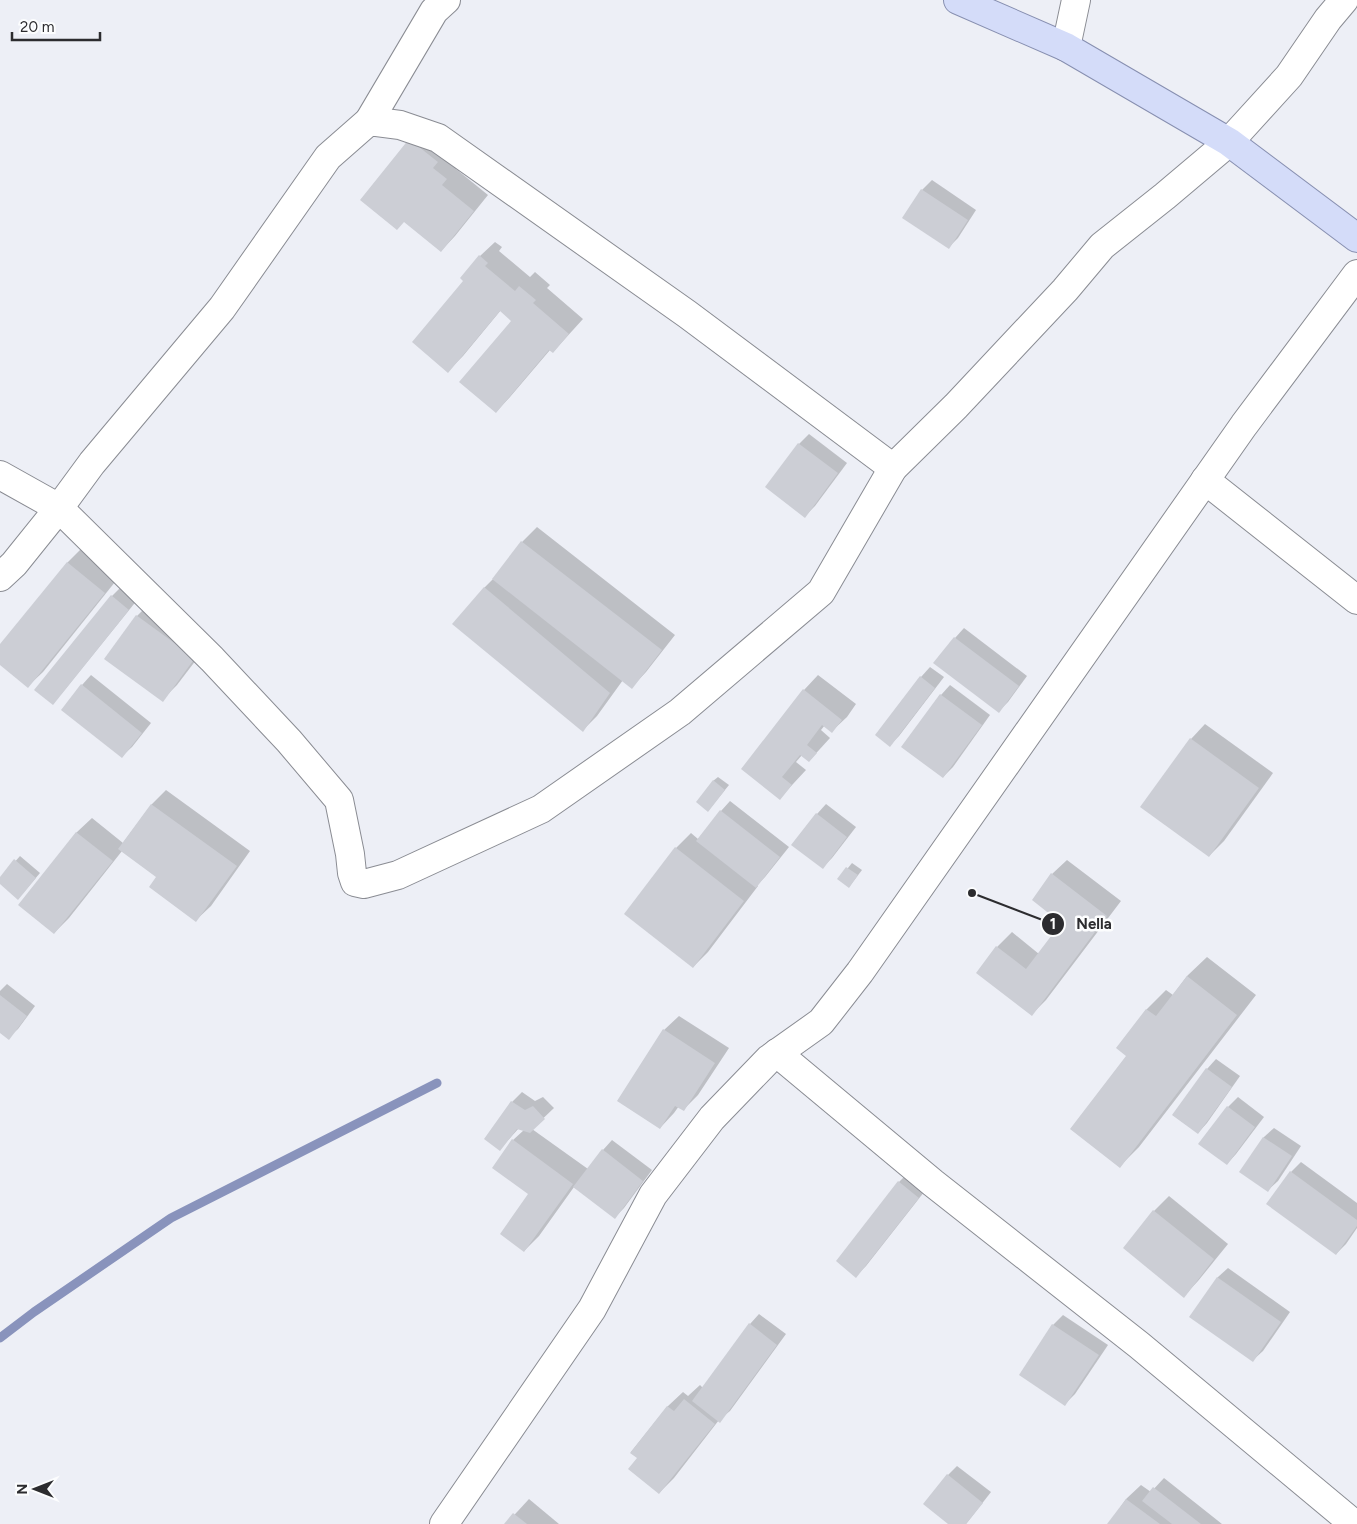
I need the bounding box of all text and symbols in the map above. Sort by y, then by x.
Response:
scale bar [12,10,100,42]
text: 20 m [20,18,54,36]
callout: Nella [1041,909,1121,939]
text: 1 [1050,915,1056,933]
text: Nella [1076,915,1112,933]
north arrow [10,1464,60,1514]
text: N [14,1484,31,1494]

